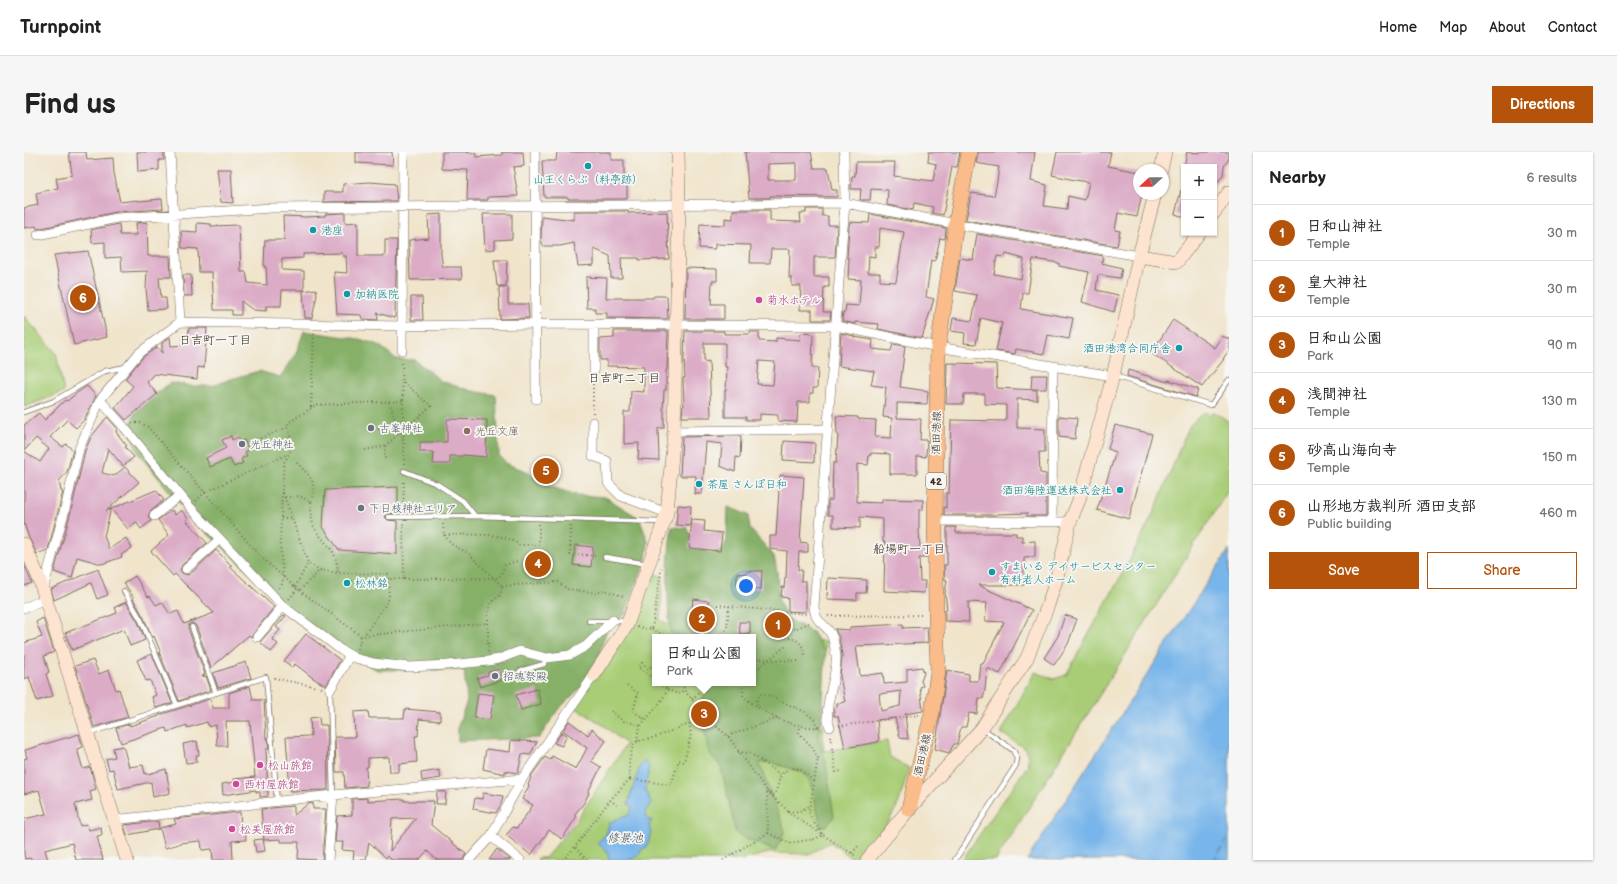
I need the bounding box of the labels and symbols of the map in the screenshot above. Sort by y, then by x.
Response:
marker: 山王くらぶ（料亭跡） [583,161,593,171]
north arrow [1133,164,1169,200]
place label: 山王くらぶ（料亭跡） [533,173,643,186]
place label: 港座 [321,224,343,237]
marker: 港座 [308,225,318,235]
pin: 6 [70,283,96,313]
place label: 加納医院 [355,288,399,301]
marker: 加納医院 [342,289,352,299]
place label: 菊水ホテル [767,294,822,307]
marker: 菊水ホテル [754,295,764,305]
district label: 日吉町一丁目 [179,333,251,348]
place label: 酒田港湾合同庁舎 [1083,342,1171,355]
marker: 酒田港湾合同庁舎 [1174,343,1184,353]
district label: 日吉町二丁目 [588,371,660,386]
street label: 酒田港線 [930,411,943,455]
place label: 古峯神社 [379,422,423,435]
marker: 古峯神社 [366,423,376,433]
place label: 光丘文庫 [475,425,519,438]
marker: 光丘文庫 [462,426,472,436]
place label: 光丘神社 [250,438,294,451]
marker: 光丘神社 [237,439,247,449]
pin: 5 [533,456,559,486]
road number: 42 [926,473,946,489]
place label: 茶屋 さんぽ日和 [707,478,787,491]
marker: 茶屋 さんぽ日和 [694,479,704,489]
place label: 酒田海陸運送株式会社 [1002,484,1112,497]
marker: 酒田海陸運送株式会社 [1115,485,1125,495]
place label: 下日枝神社エリア [369,502,457,515]
marker: 下日枝神社エリア [356,503,366,513]
district label: 船場町一丁目 [873,542,945,557]
pin: 4 [525,549,551,579]
place label: すまいる デイサービスセンター 有料老人ホーム [1000,560,1156,586]
marker: すまいる デイサービスセンター 有料老人ホーム [987,567,997,577]
your location [736,576,756,596]
place label: 松林銘 [355,577,388,590]
marker: 松林銘 [342,578,352,588]
pin: 2 [689,604,715,634]
pin: 1 [765,610,791,640]
place label: 招魂祭殿 [503,670,547,683]
marker: 招魂祭殿 [490,671,500,681]
pin: 3 [691,699,717,729]
street label: 酒田港線 [911,732,934,778]
place label: 松山旅館 [268,759,312,772]
marker: 松山旅館 [255,760,265,770]
place label: 西村屋旅館 [244,778,299,791]
marker: 西村屋旅館 [231,779,241,789]
place label: 松美屋旅館 [240,823,295,836]
marker: 松美屋旅館 [227,824,237,834]
water label: 修景池 [607,831,644,846]

